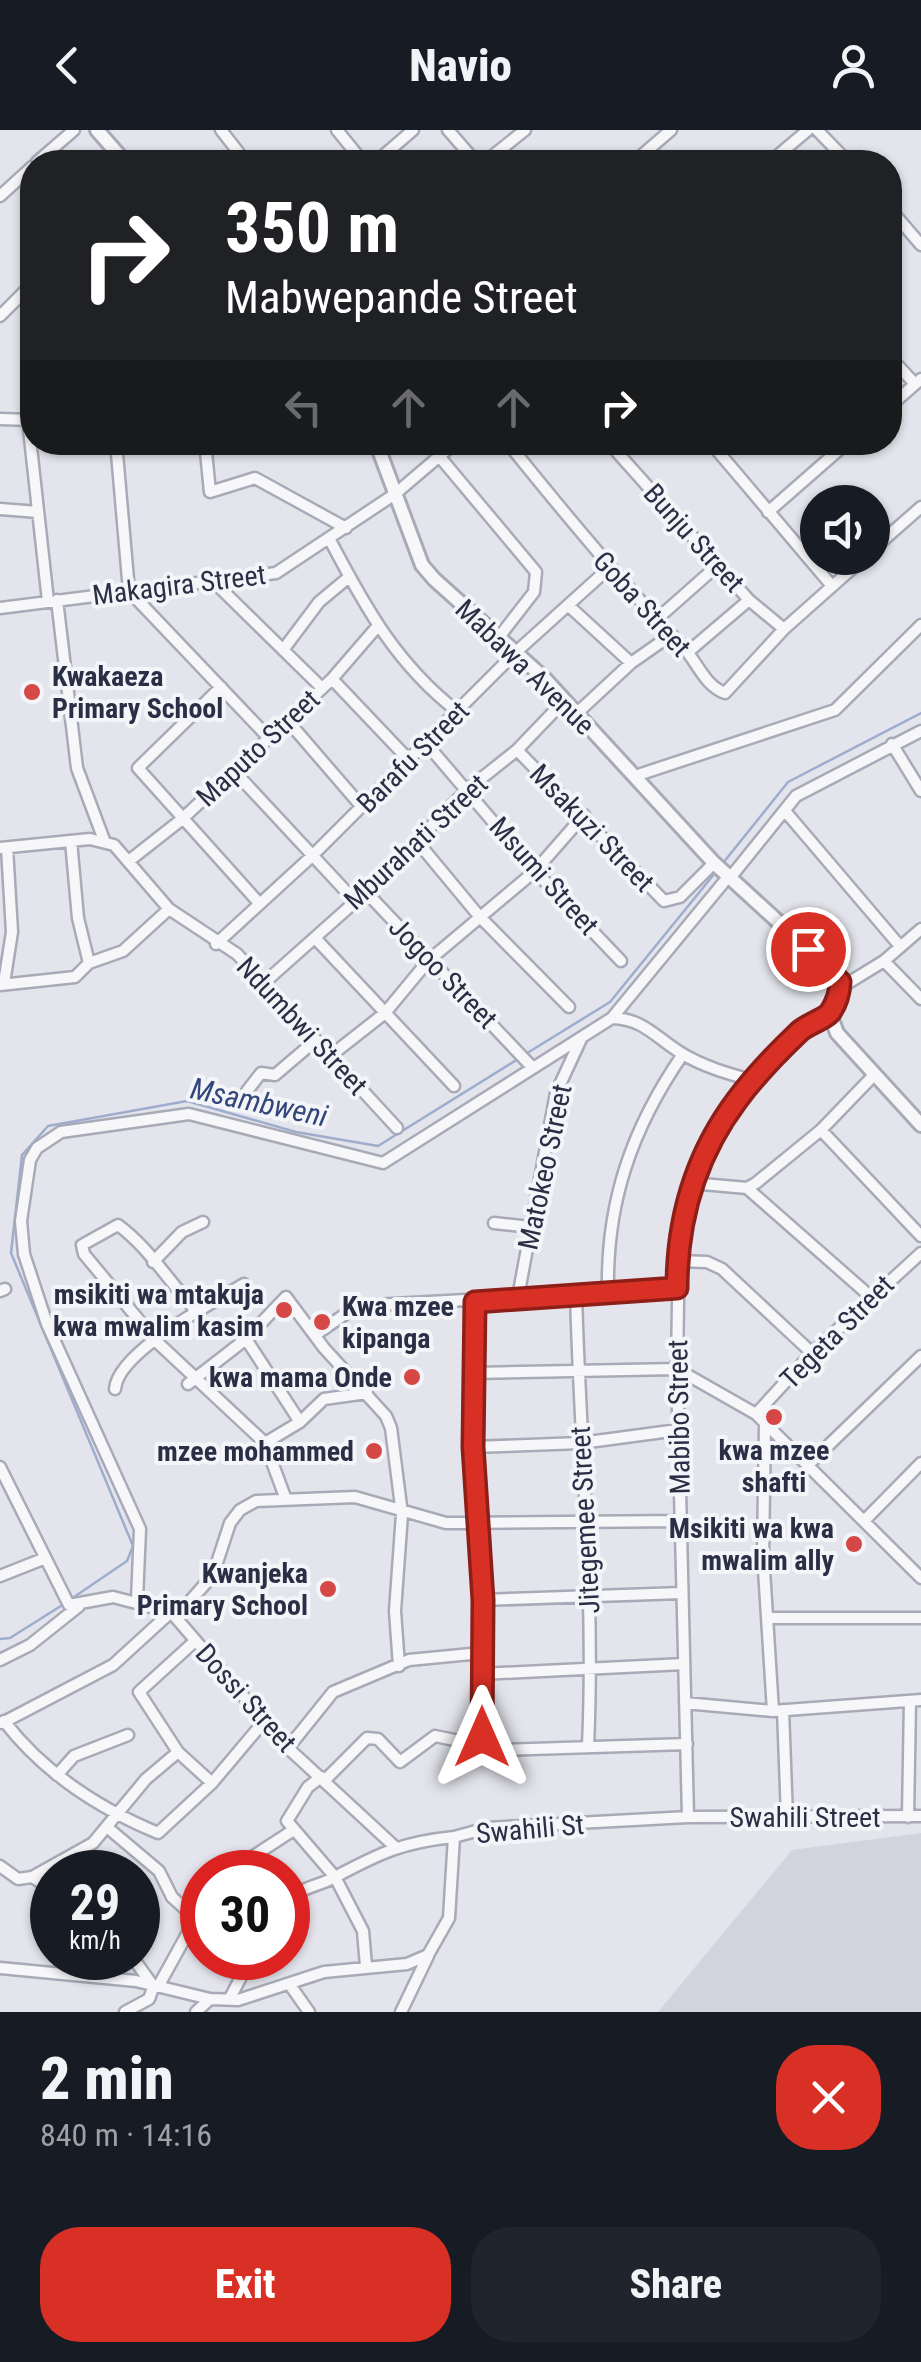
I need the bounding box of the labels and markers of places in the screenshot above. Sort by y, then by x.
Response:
place label: Kwakaeza Primary School [52,660,223,725]
marker: Kwakaeza Primary School [21,681,43,703]
pin [766,907,851,992]
place label: msikiti wa mtakuja kwa mwalim kasim [53,1278,264,1343]
place label: Kwa mzee kipanga [342,1290,454,1355]
marker: msikiti wa mtakuja kwa mwalim kasim [273,1299,295,1321]
marker: Kwa mzee kipanga [311,1311,333,1333]
place label: kwa mama Onde [209,1361,392,1394]
marker: kwa mama Onde [401,1366,423,1388]
marker: kwa mzee shafti [763,1406,785,1428]
place label: kwa mzee shafti [719,1434,829,1499]
place label: mzee mohammed [157,1435,354,1468]
marker: mzee mohammed [363,1440,385,1462]
place label: Msikiti wa kwa mwalim ally [669,1512,835,1577]
marker: Msikiti wa kwa mwalim ally [843,1533,865,1555]
place label: Kwanjeka Primary School [137,1557,308,1622]
marker: Kwanjeka Primary School [317,1578,339,1600]

